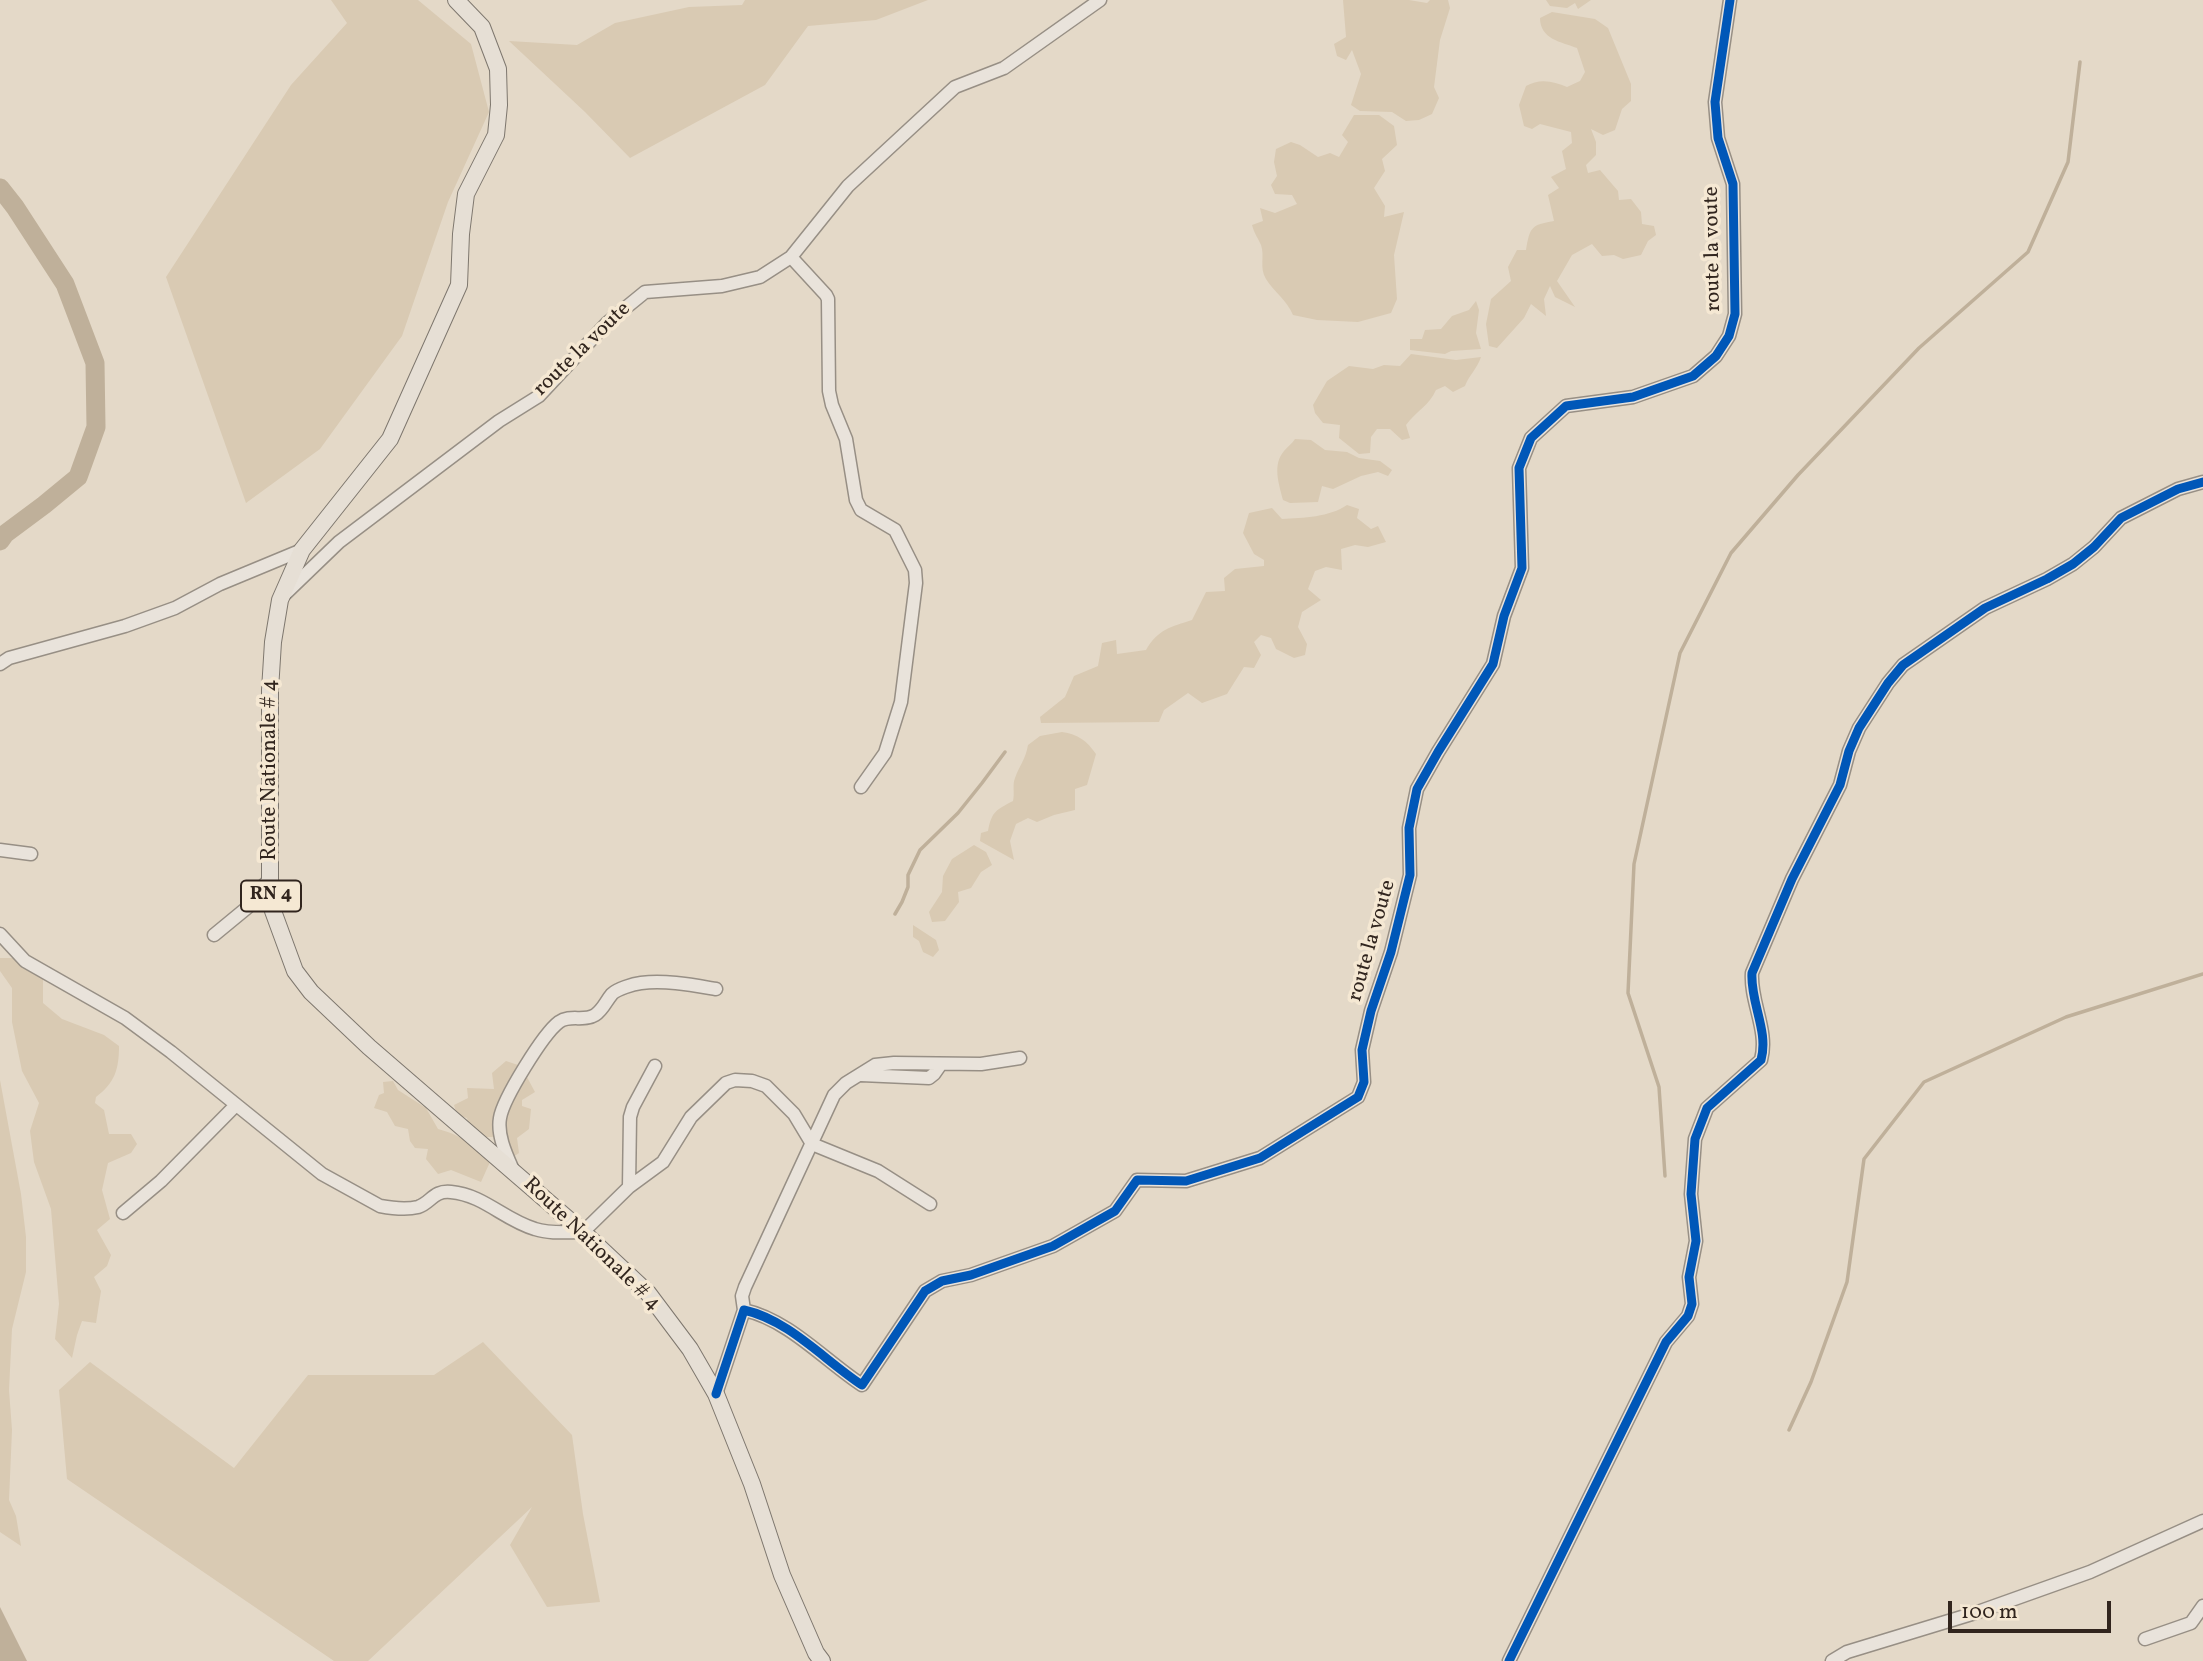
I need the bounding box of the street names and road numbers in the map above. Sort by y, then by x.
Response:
street label: route la voute [1700,186,1728,312]
street label: route la voute [529,297,637,403]
street label: Route Nationale # 4 [258,679,284,861]
street label: route la voute [1344,877,1402,1005]
road number: RN 4 [241,880,301,912]
street label: Route Nationale # 4 [517,1173,665,1317]

